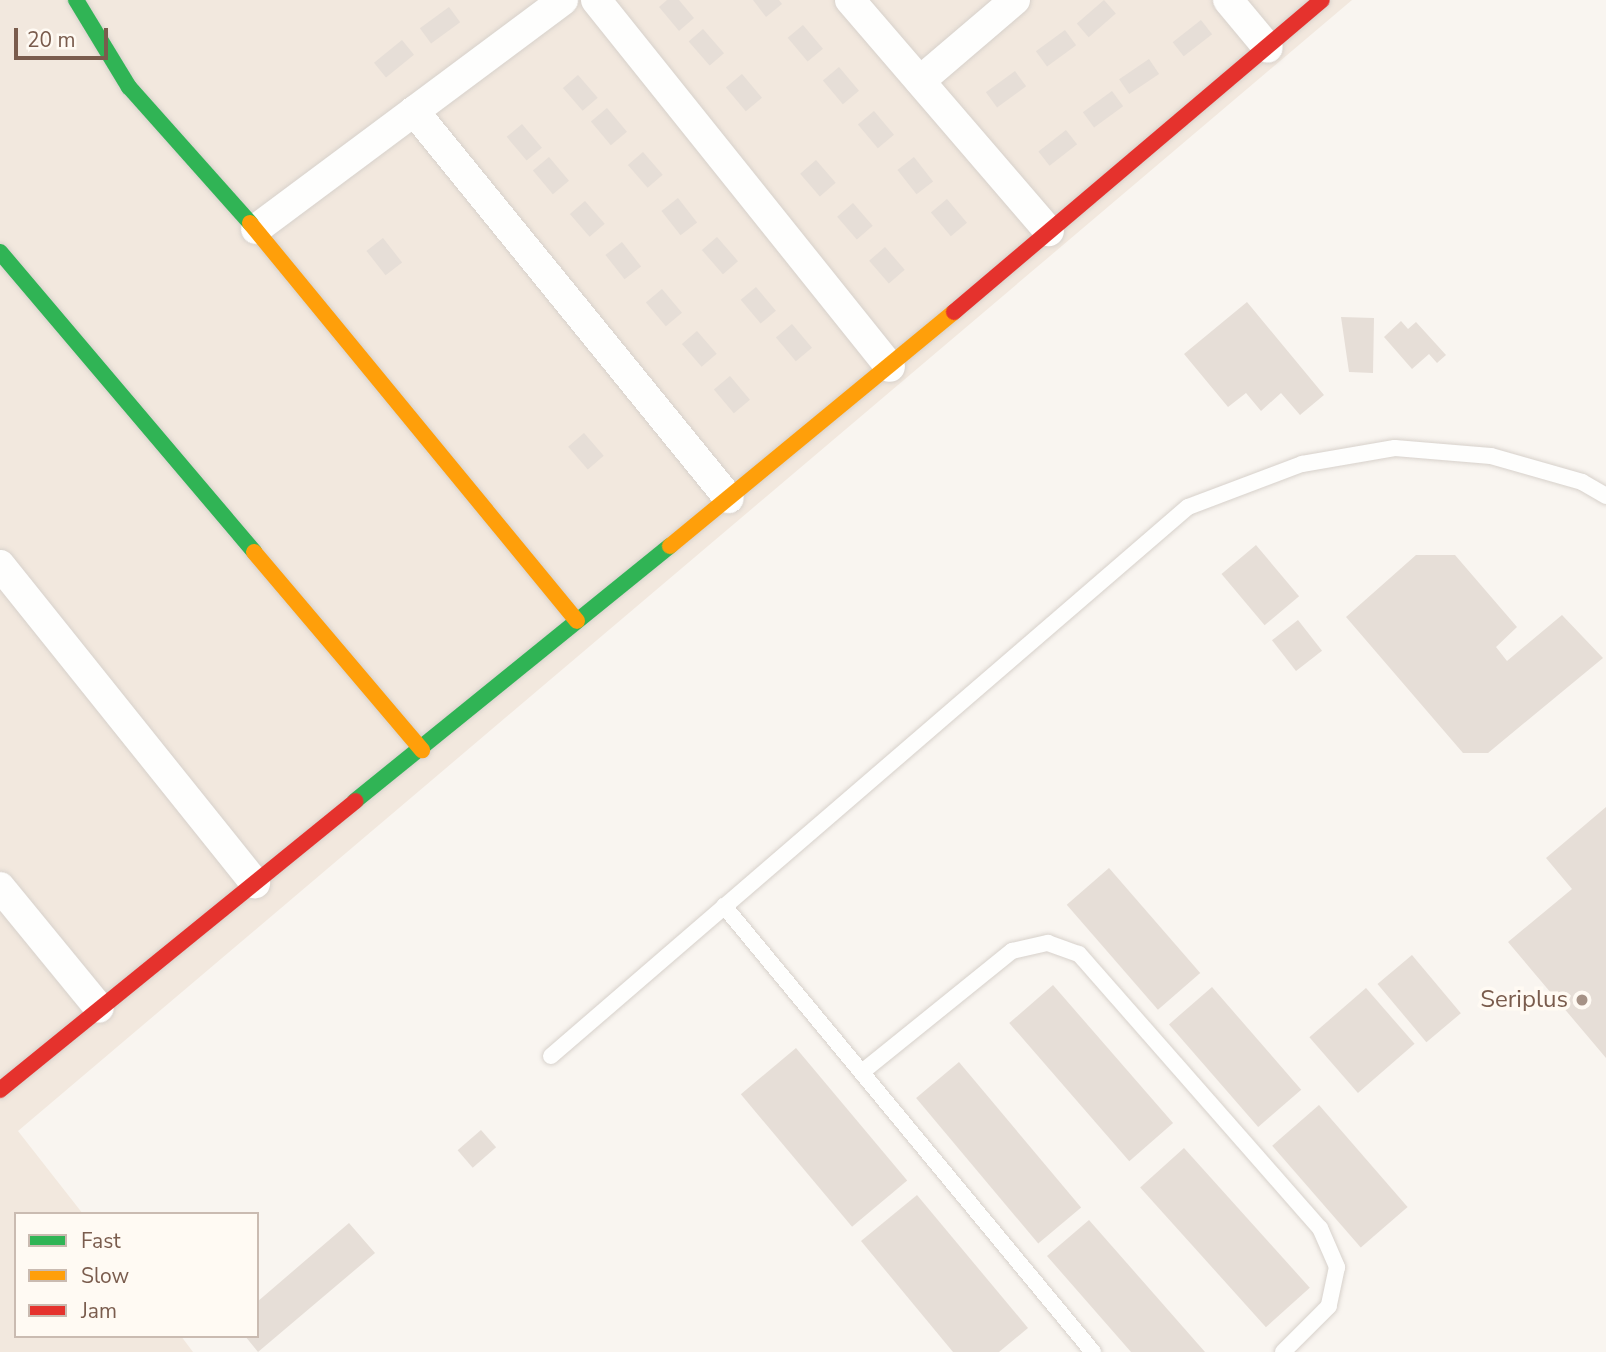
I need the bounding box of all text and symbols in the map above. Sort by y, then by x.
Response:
scale bar [18,14,112,58]
text: 20 m [27,26,76,54]
place label: Seriplus [1480,986,1568,1014]
marker: Seriplus [1574,992,1590,1008]
legend [14,1212,259,1338]
text: Fast [81,1227,121,1255]
text: Slow [81,1262,129,1290]
text: Jam [81,1297,117,1325]

